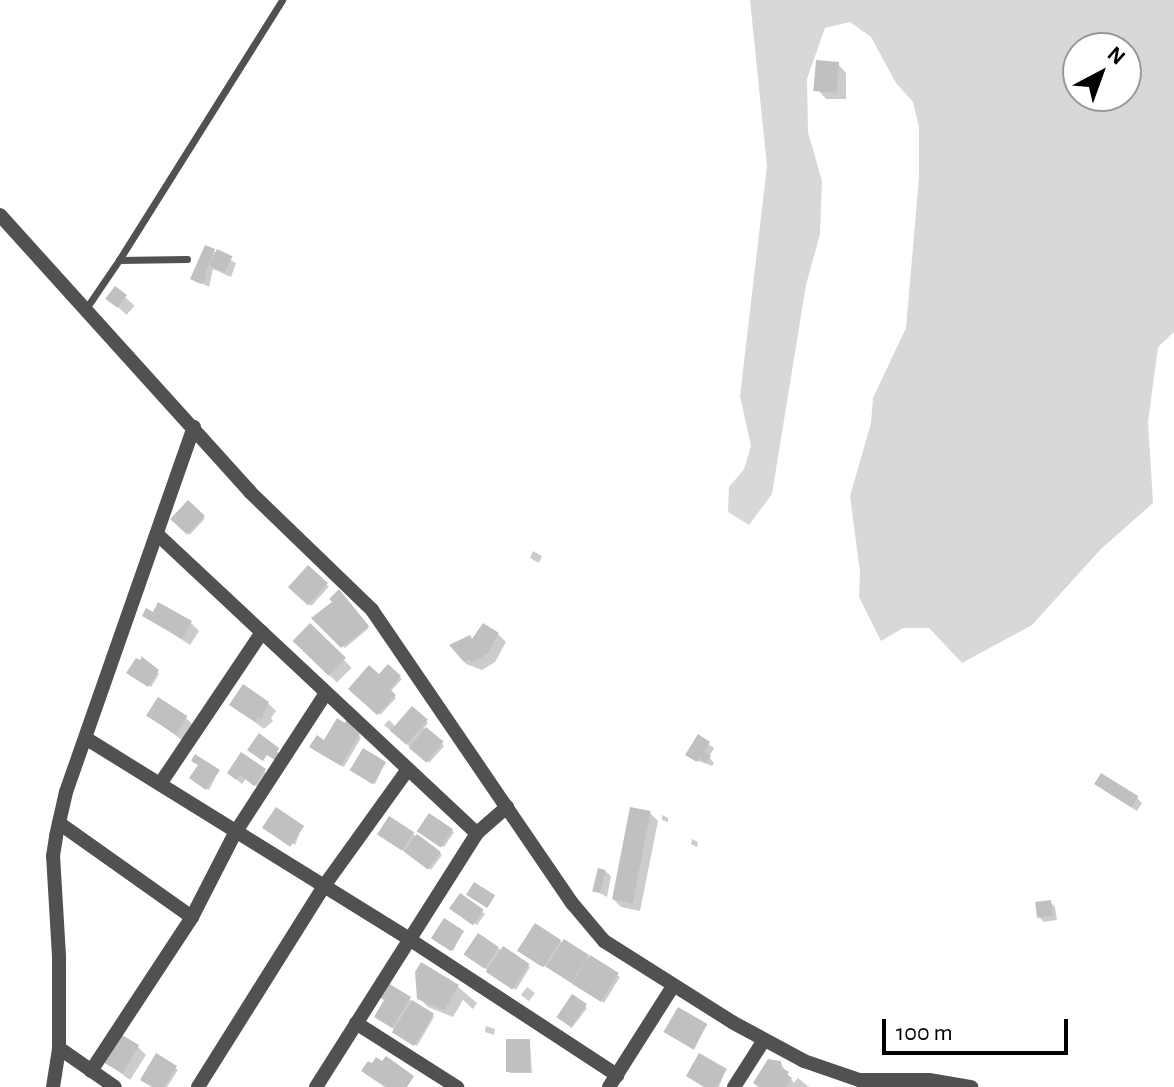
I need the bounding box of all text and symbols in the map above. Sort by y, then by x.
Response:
north arrow [1062,32,1142,112]
text: N [1103,42,1129,69]
scale bar [886,1003,1072,1053]
text: 100 m [896,1021,953,1045]

